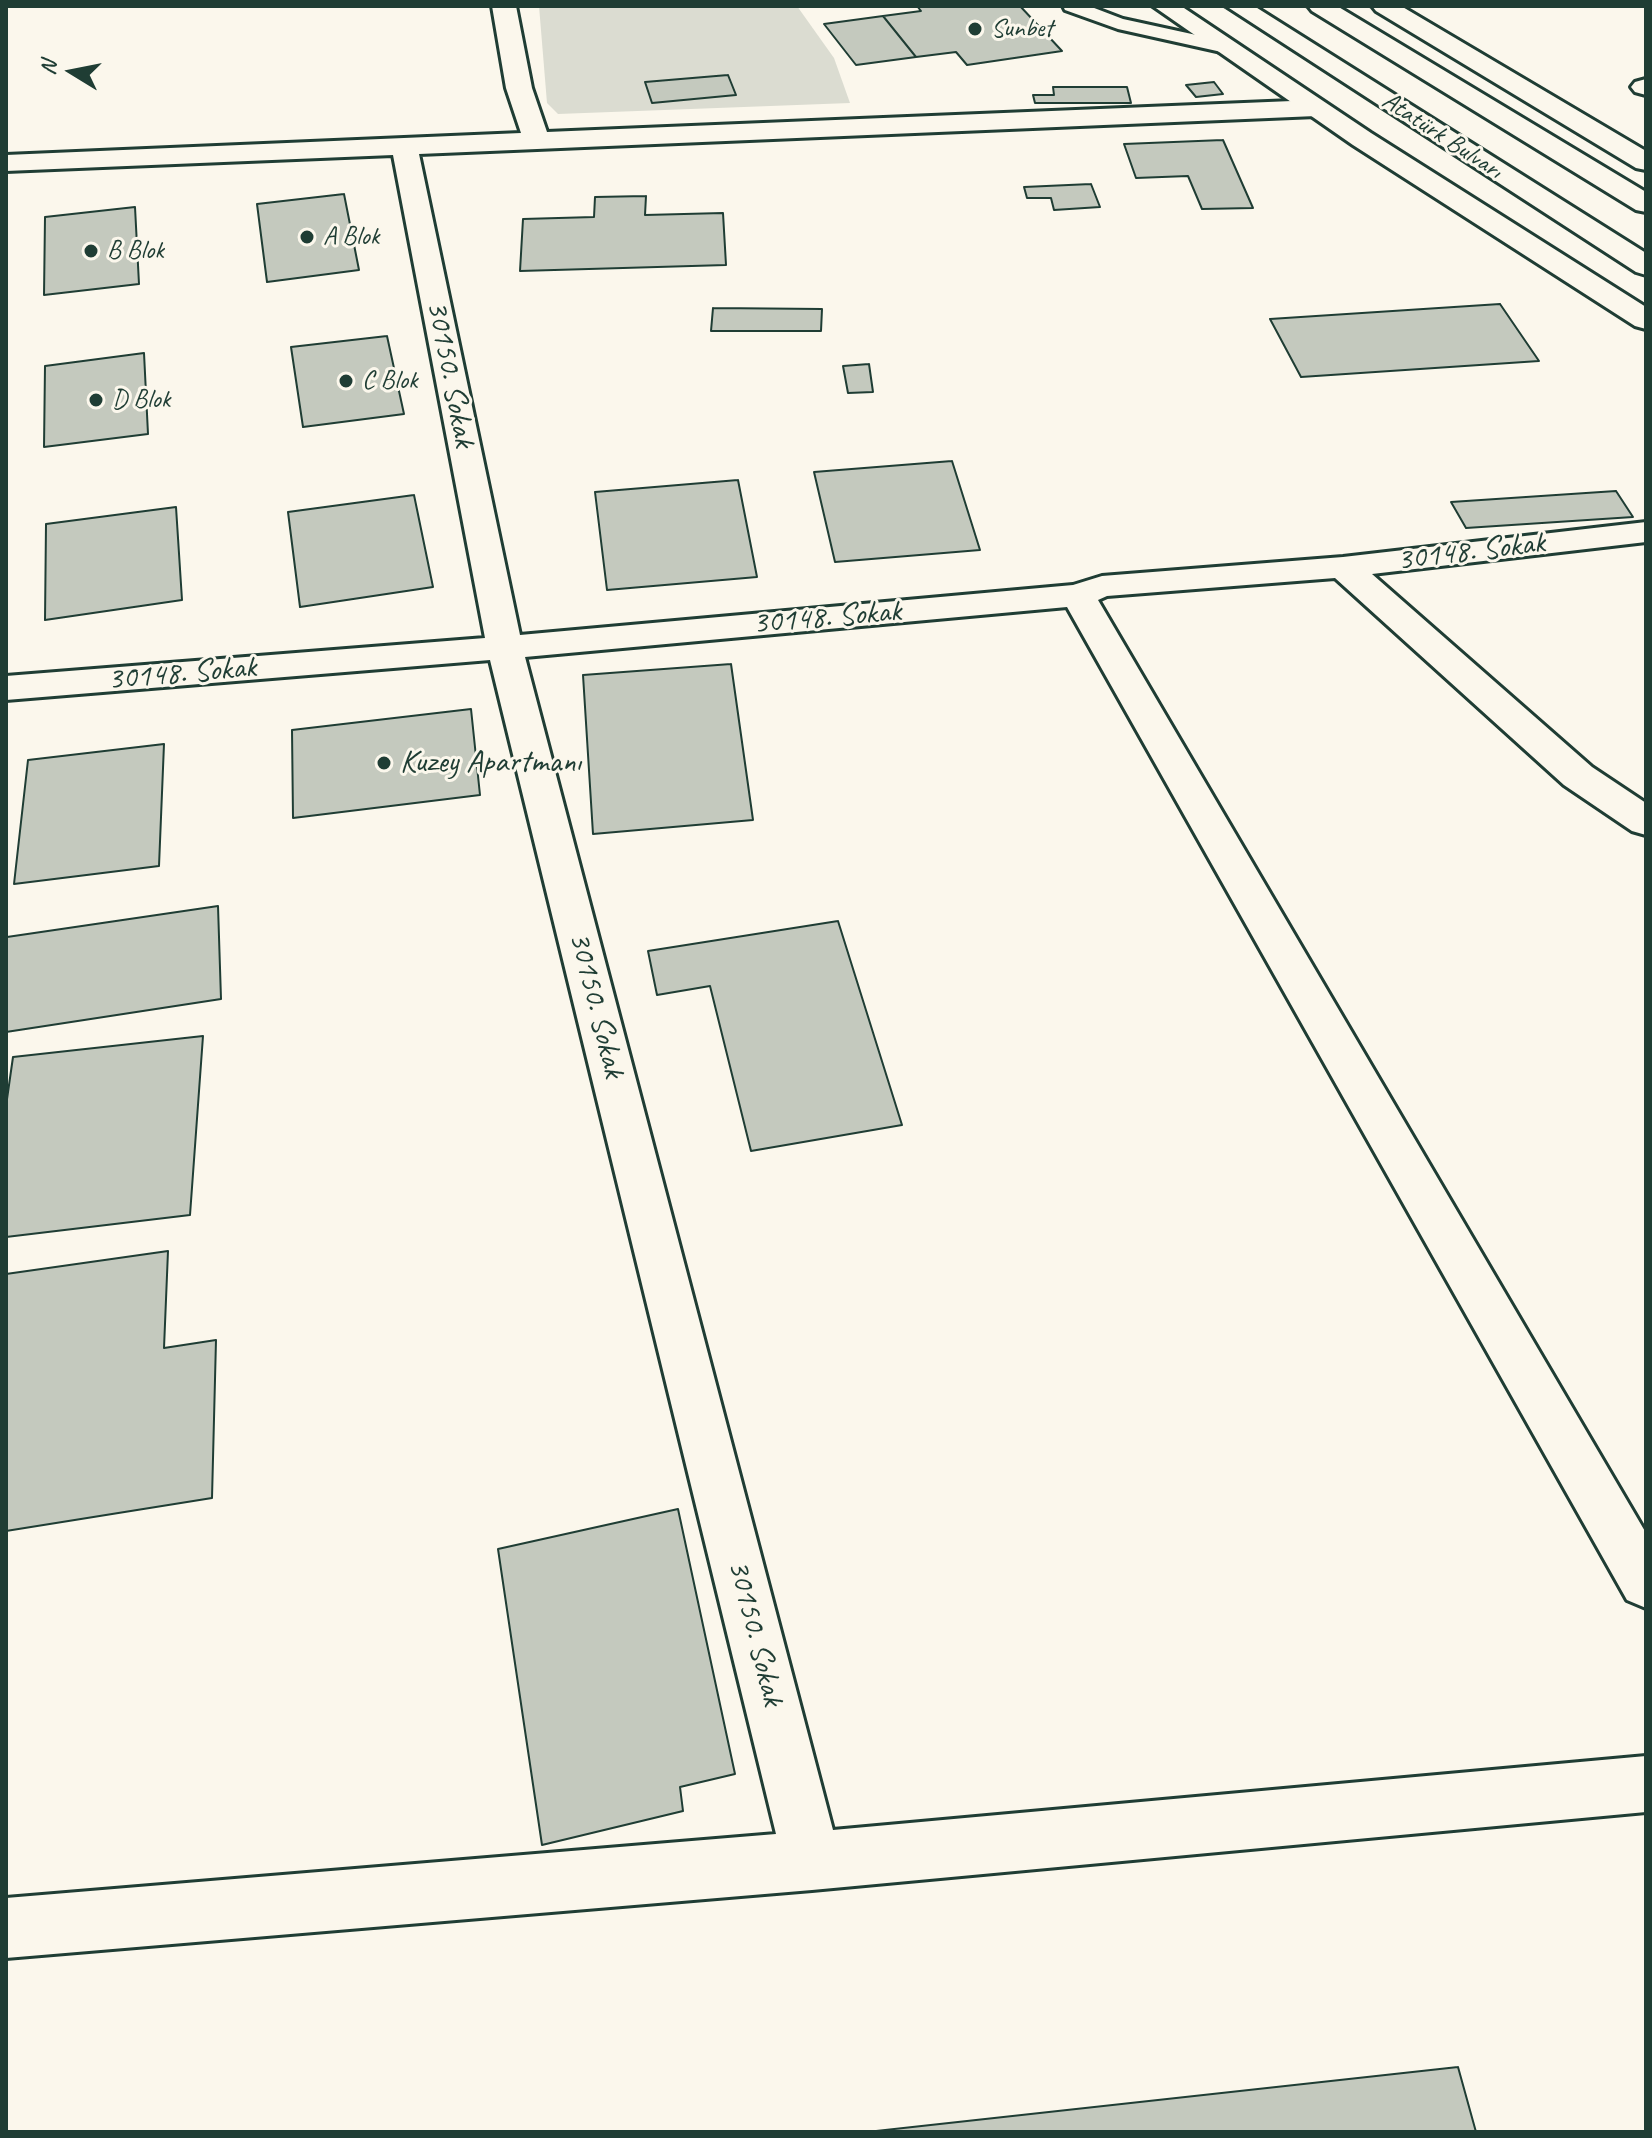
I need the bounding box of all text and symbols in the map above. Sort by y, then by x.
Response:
place label: Sunbet [991,13,1053,45]
marker: Sunbet [966,20,984,38]
north arrow [32,32,112,112]
text: N [33,59,63,77]
street label: Atatürk Bulvarı [1376,85,1508,187]
place label: A Blok [323,221,379,253]
marker: A Blok [298,228,316,246]
place label: B Blok [107,235,164,267]
marker: B Blok [82,242,100,260]
street label: 30150. Sokak [417,297,483,451]
place label: C Blok [362,365,417,397]
marker: C Blok [337,372,355,390]
place label: D Blok [112,384,170,416]
marker: D Blok [87,391,105,409]
street label: 30148. Sokak [1395,524,1547,580]
street label: 30148. Sokak [751,592,903,644]
street label: 30148. Sokak [106,648,258,700]
place label: Kuzey Apartmanı [400,744,581,782]
marker: Kuzey Apartmanı [375,754,393,772]
street label: 30150. Sokak [559,928,633,1082]
street label: 30150. Sokak [718,1556,792,1710]

